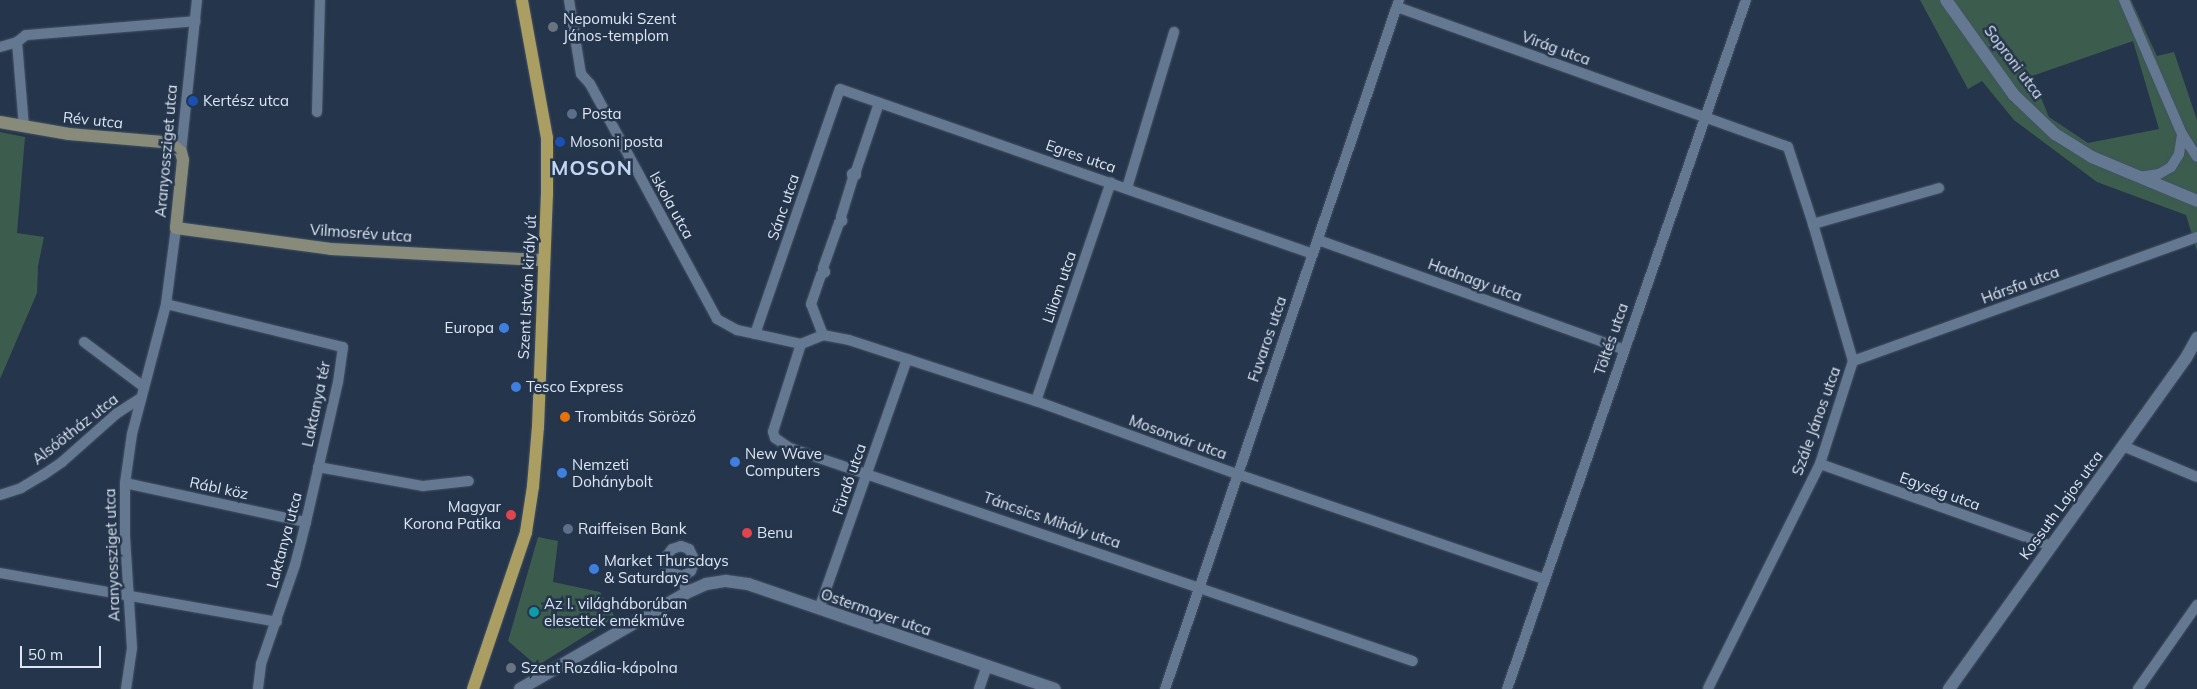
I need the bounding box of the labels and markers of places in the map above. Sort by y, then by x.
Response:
place label: Nepomuki Szent János-templom [563,9,676,44]
marker: Nepomuki Szent János-templom [547,21,559,33]
place label: Kertész utca [203,92,289,110]
marker: Kertész utca [187,95,199,107]
place label: Posta [582,105,622,123]
marker: Posta [566,108,578,120]
place label: Mosoni posta [570,133,663,151]
marker: Mosoni posta [554,136,566,148]
place label: Europa [445,319,494,337]
marker: Europa [498,322,510,334]
place label: Tesco Express [526,378,624,396]
marker: Tesco Express [510,381,522,393]
place label: Trombitás Söröző [575,408,696,426]
marker: Trombitás Söröző [559,411,571,423]
place label: New Wave Computers [745,444,822,479]
place label: Nemzeti Dohánybolt [572,455,653,490]
marker: New Wave Computers [729,456,741,468]
marker: Nemzeti Dohánybolt [556,467,568,479]
place label: Magyar Korona Patika [404,497,501,532]
marker: Magyar Korona Patika [505,509,517,521]
place label: Raiffeisen Bank [578,520,686,538]
marker: Raiffeisen Bank [562,523,574,535]
place label: Benu [757,524,793,542]
marker: Benu [741,527,753,539]
place label: Market Thursdays & Saturdays [604,551,729,586]
marker: Market Thursdays & Saturdays [588,563,600,575]
place label: Az I. világháborúban elesettek emékműve [544,594,687,629]
marker: Az I. világháborúban elesettek emékműve [528,606,540,618]
place label: Szent Rozália-kápolna [521,659,678,677]
marker: Szent Rozália-kápolna [505,662,517,674]

